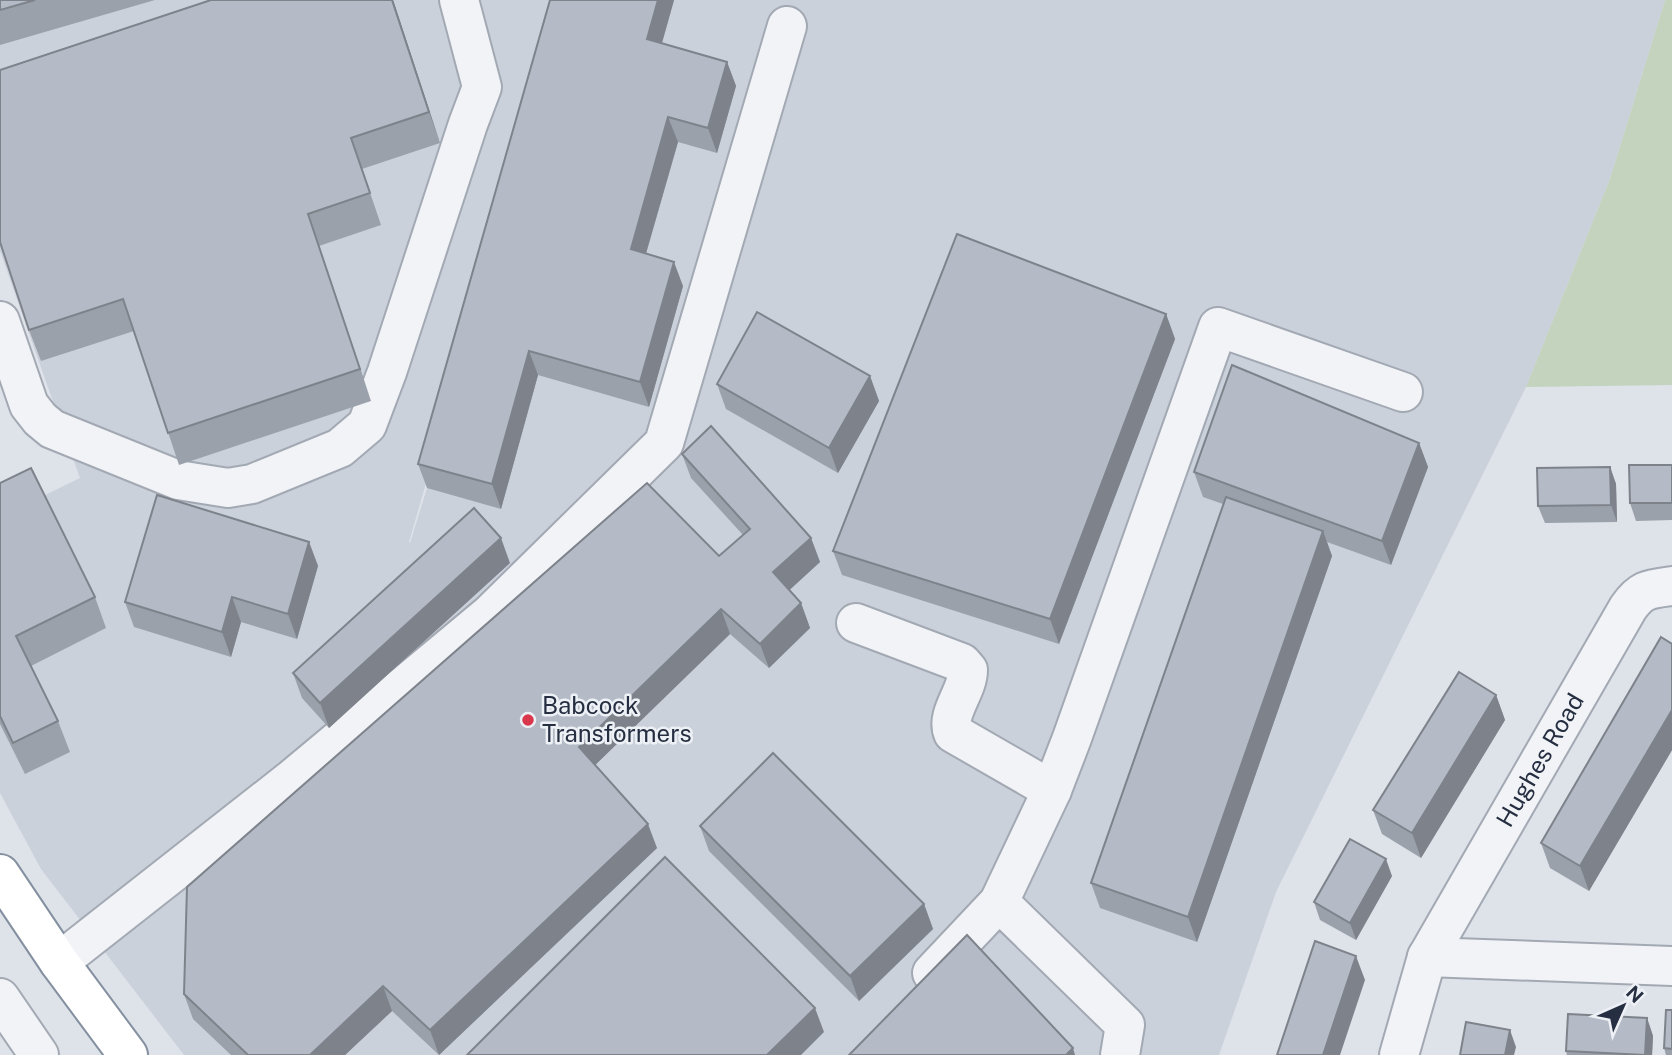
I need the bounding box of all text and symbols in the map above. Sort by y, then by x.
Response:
street label: Hughes Road [1490,688,1589,831]
place label: Babcock Transformers [542,691,692,747]
marker: Babcock Transformers [520,712,536,728]
north arrow [1588,971,1658,1041]
text: N [1622,981,1648,1007]

